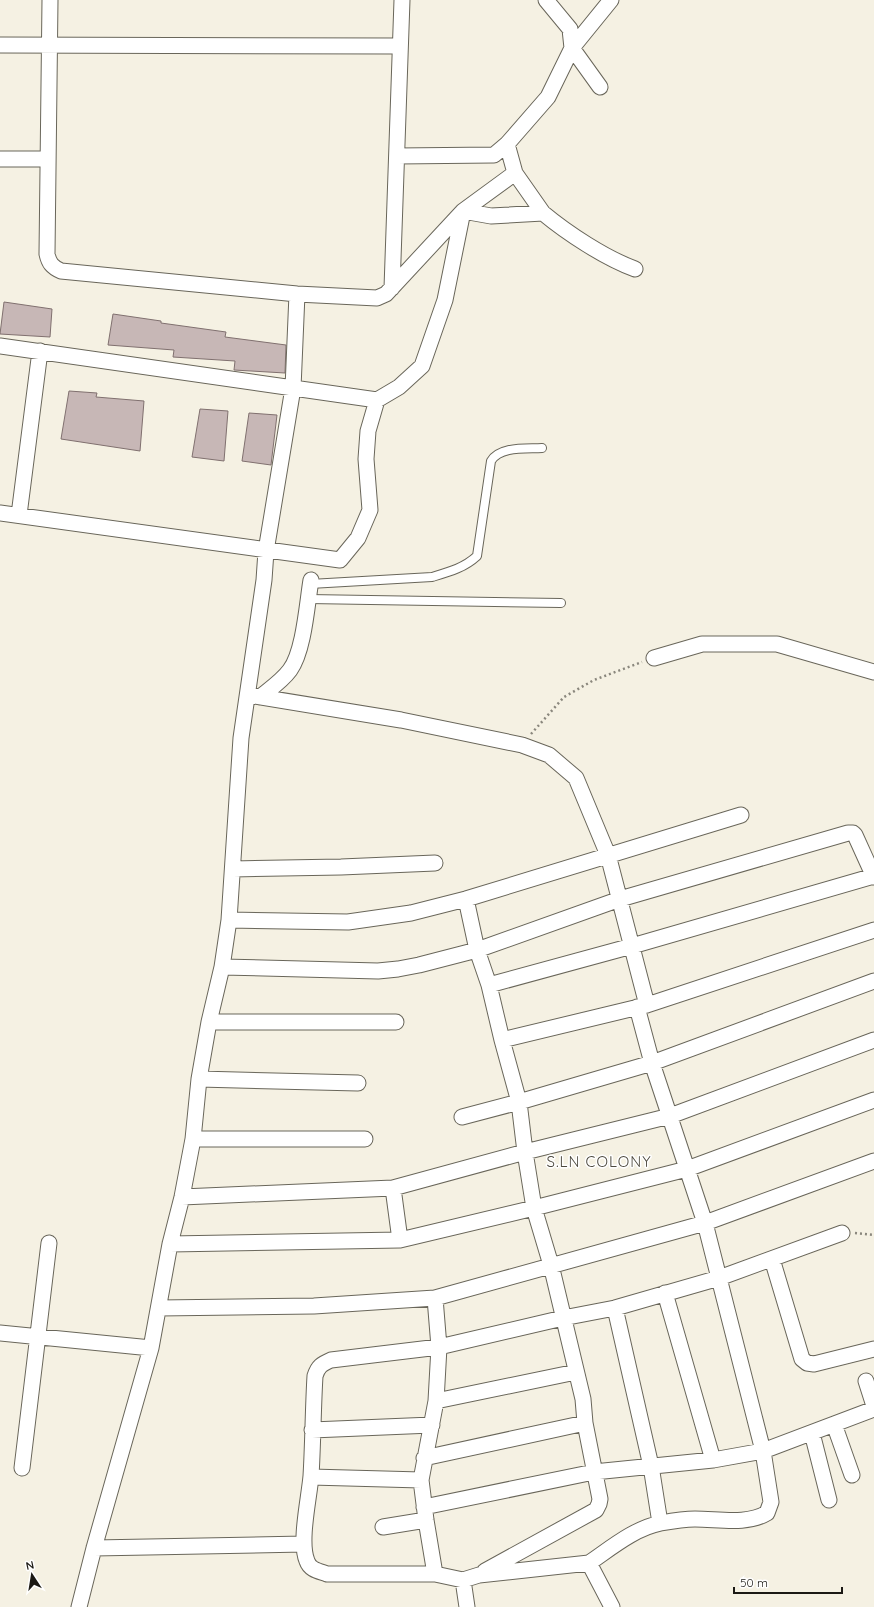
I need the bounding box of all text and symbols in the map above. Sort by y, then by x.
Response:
district label: S.LN COLONY [546,1152,652,1171]
north arrow [12,1555,52,1595]
text: N [25,1558,35,1573]
scale bar [734,1569,842,1595]
text: 50 m [740,1575,768,1590]

